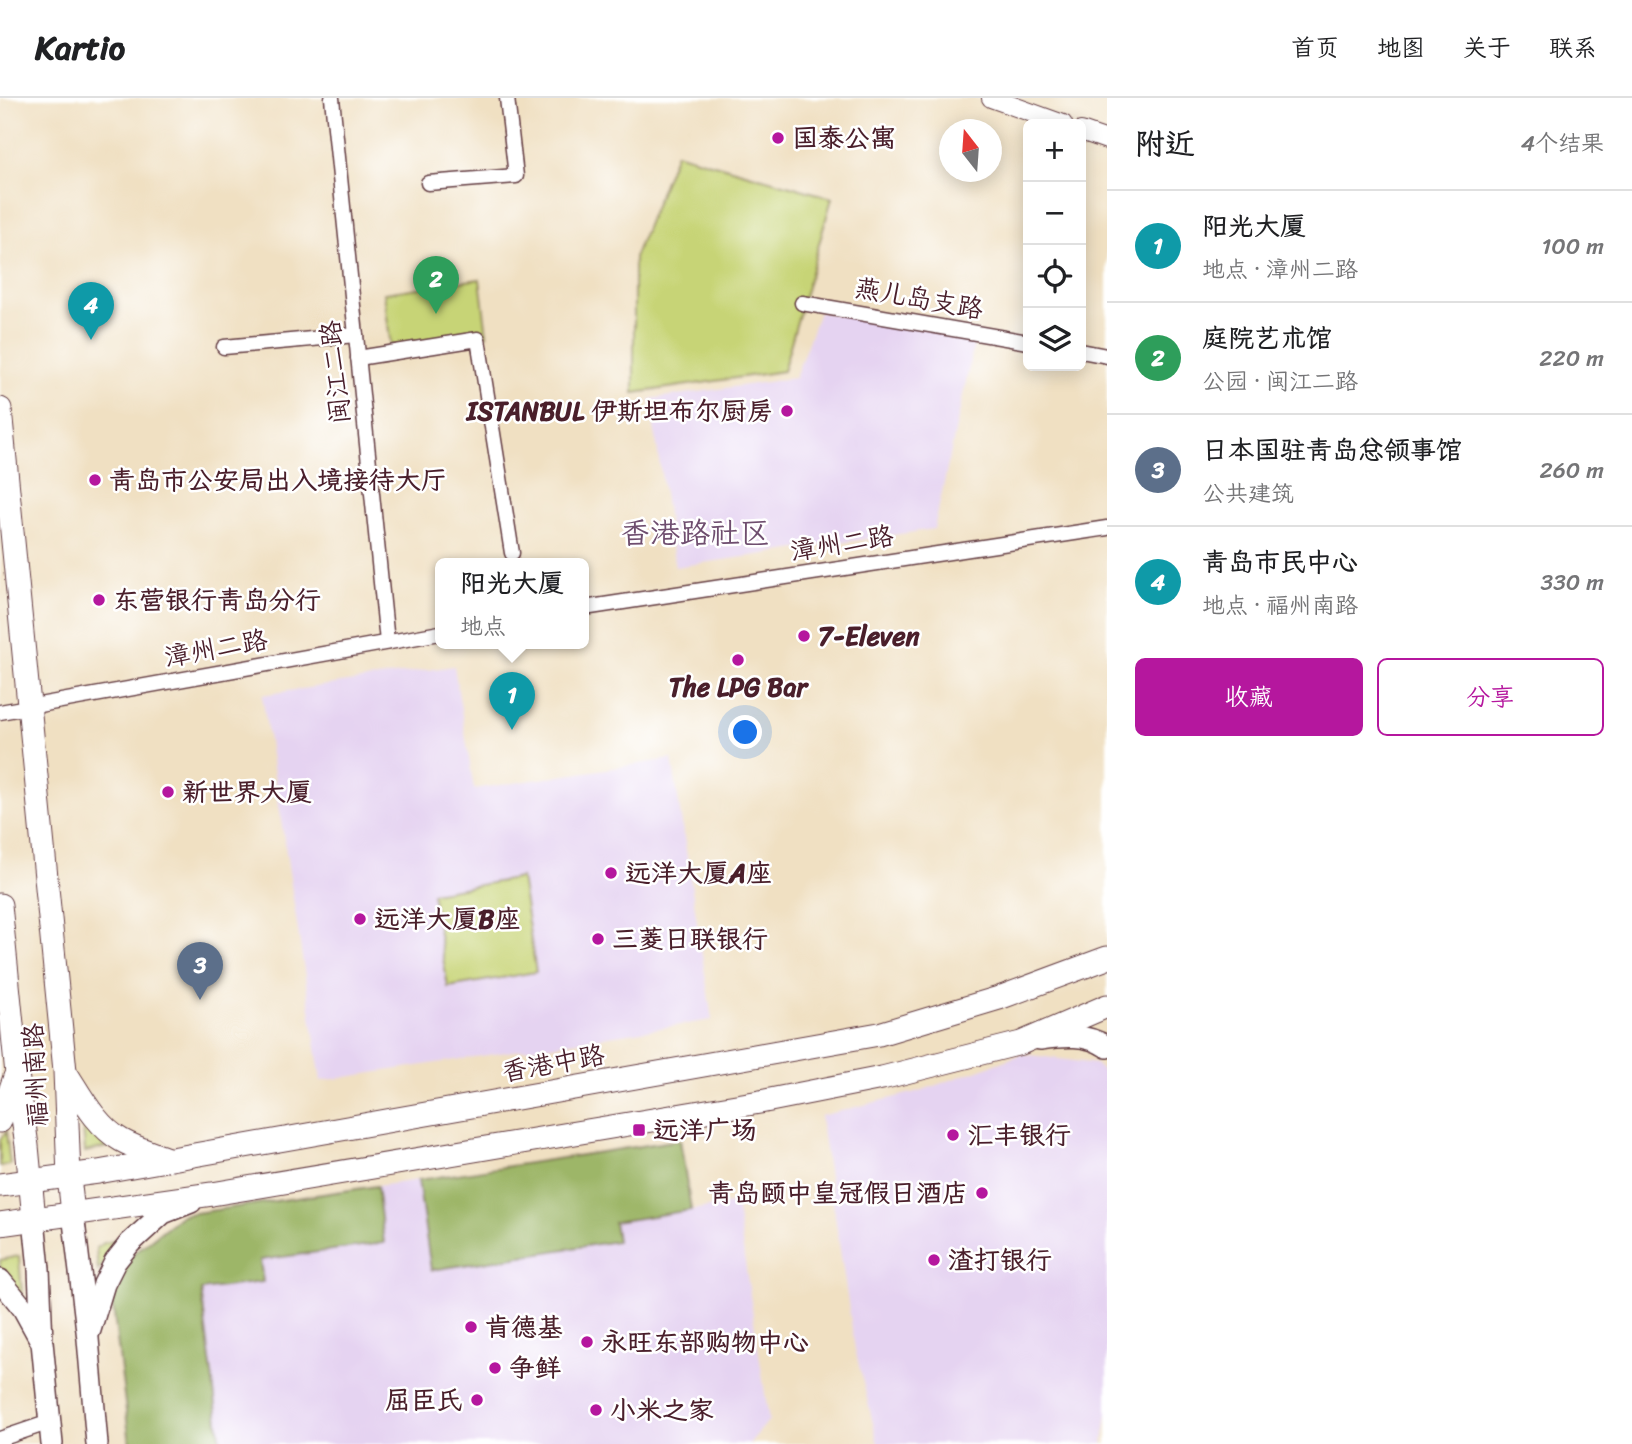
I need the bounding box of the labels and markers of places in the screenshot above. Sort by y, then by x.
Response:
place label: 国泰公寓 [792,115,896,161]
marker: 国泰公寓 [770,130,786,146]
pin: 2 [413,256,459,314]
pin: 4 [68,282,114,340]
place label: ISTANBUL 伊斯坦布尔厨房 [465,388,773,434]
marker: ISTANBUL 伊斯坦布尔厨房 [779,403,795,419]
place label: 青岛市公安局出入境接待大厅 [109,457,447,503]
marker: 青岛市公安局出入境接待大厅 [87,472,103,488]
place label: 东营银行青岛分行 [113,577,321,623]
marker: 东营银行青岛分行 [91,592,107,608]
place label: 7-Eleven [818,613,921,659]
marker: 7-Eleven [796,628,812,644]
marker: The LPG Bar [730,652,746,668]
place label: The LPG Bar [669,664,810,710]
pin: 1 [489,672,535,730]
place label: 新世界大厦 [182,769,312,815]
marker: 新世界大厦 [160,784,176,800]
place label: 远洋大厦A座 [625,850,772,896]
marker: 远洋大厦A座 [603,865,619,881]
place label: 远洋大厦B座 [374,896,520,942]
marker: 远洋大厦B座 [352,911,368,927]
place label: 三菱日联银行 [612,916,768,962]
marker: 三菱日联银行 [590,931,606,947]
pin: 3 [177,942,223,1000]
place label: 远洋广场 [653,1107,757,1153]
place label: 汇丰银行 [967,1112,1071,1158]
marker: 远洋广场 [631,1122,647,1138]
marker: 汇丰银行 [945,1127,961,1143]
place label: 青岛颐中皇冠假日酒店 [708,1170,968,1216]
marker: 青岛颐中皇冠假日酒店 [974,1185,990,1201]
place label: 渣打银行 [948,1237,1052,1283]
marker: 渣打银行 [926,1252,942,1268]
place label: 肯德基 [485,1304,563,1350]
marker: 肯德基 [463,1319,479,1335]
place label: 永旺东部购物中心 [601,1319,809,1365]
marker: 永旺东部购物中心 [579,1334,595,1350]
place label: 争鲜 [509,1345,561,1391]
marker: 争鲜 [487,1360,503,1376]
place label: 屈臣氏 [385,1377,463,1423]
place label: 小米之家 [610,1387,714,1433]
marker: 屈臣氏 [469,1392,485,1408]
marker: 小米之家 [588,1402,604,1418]

